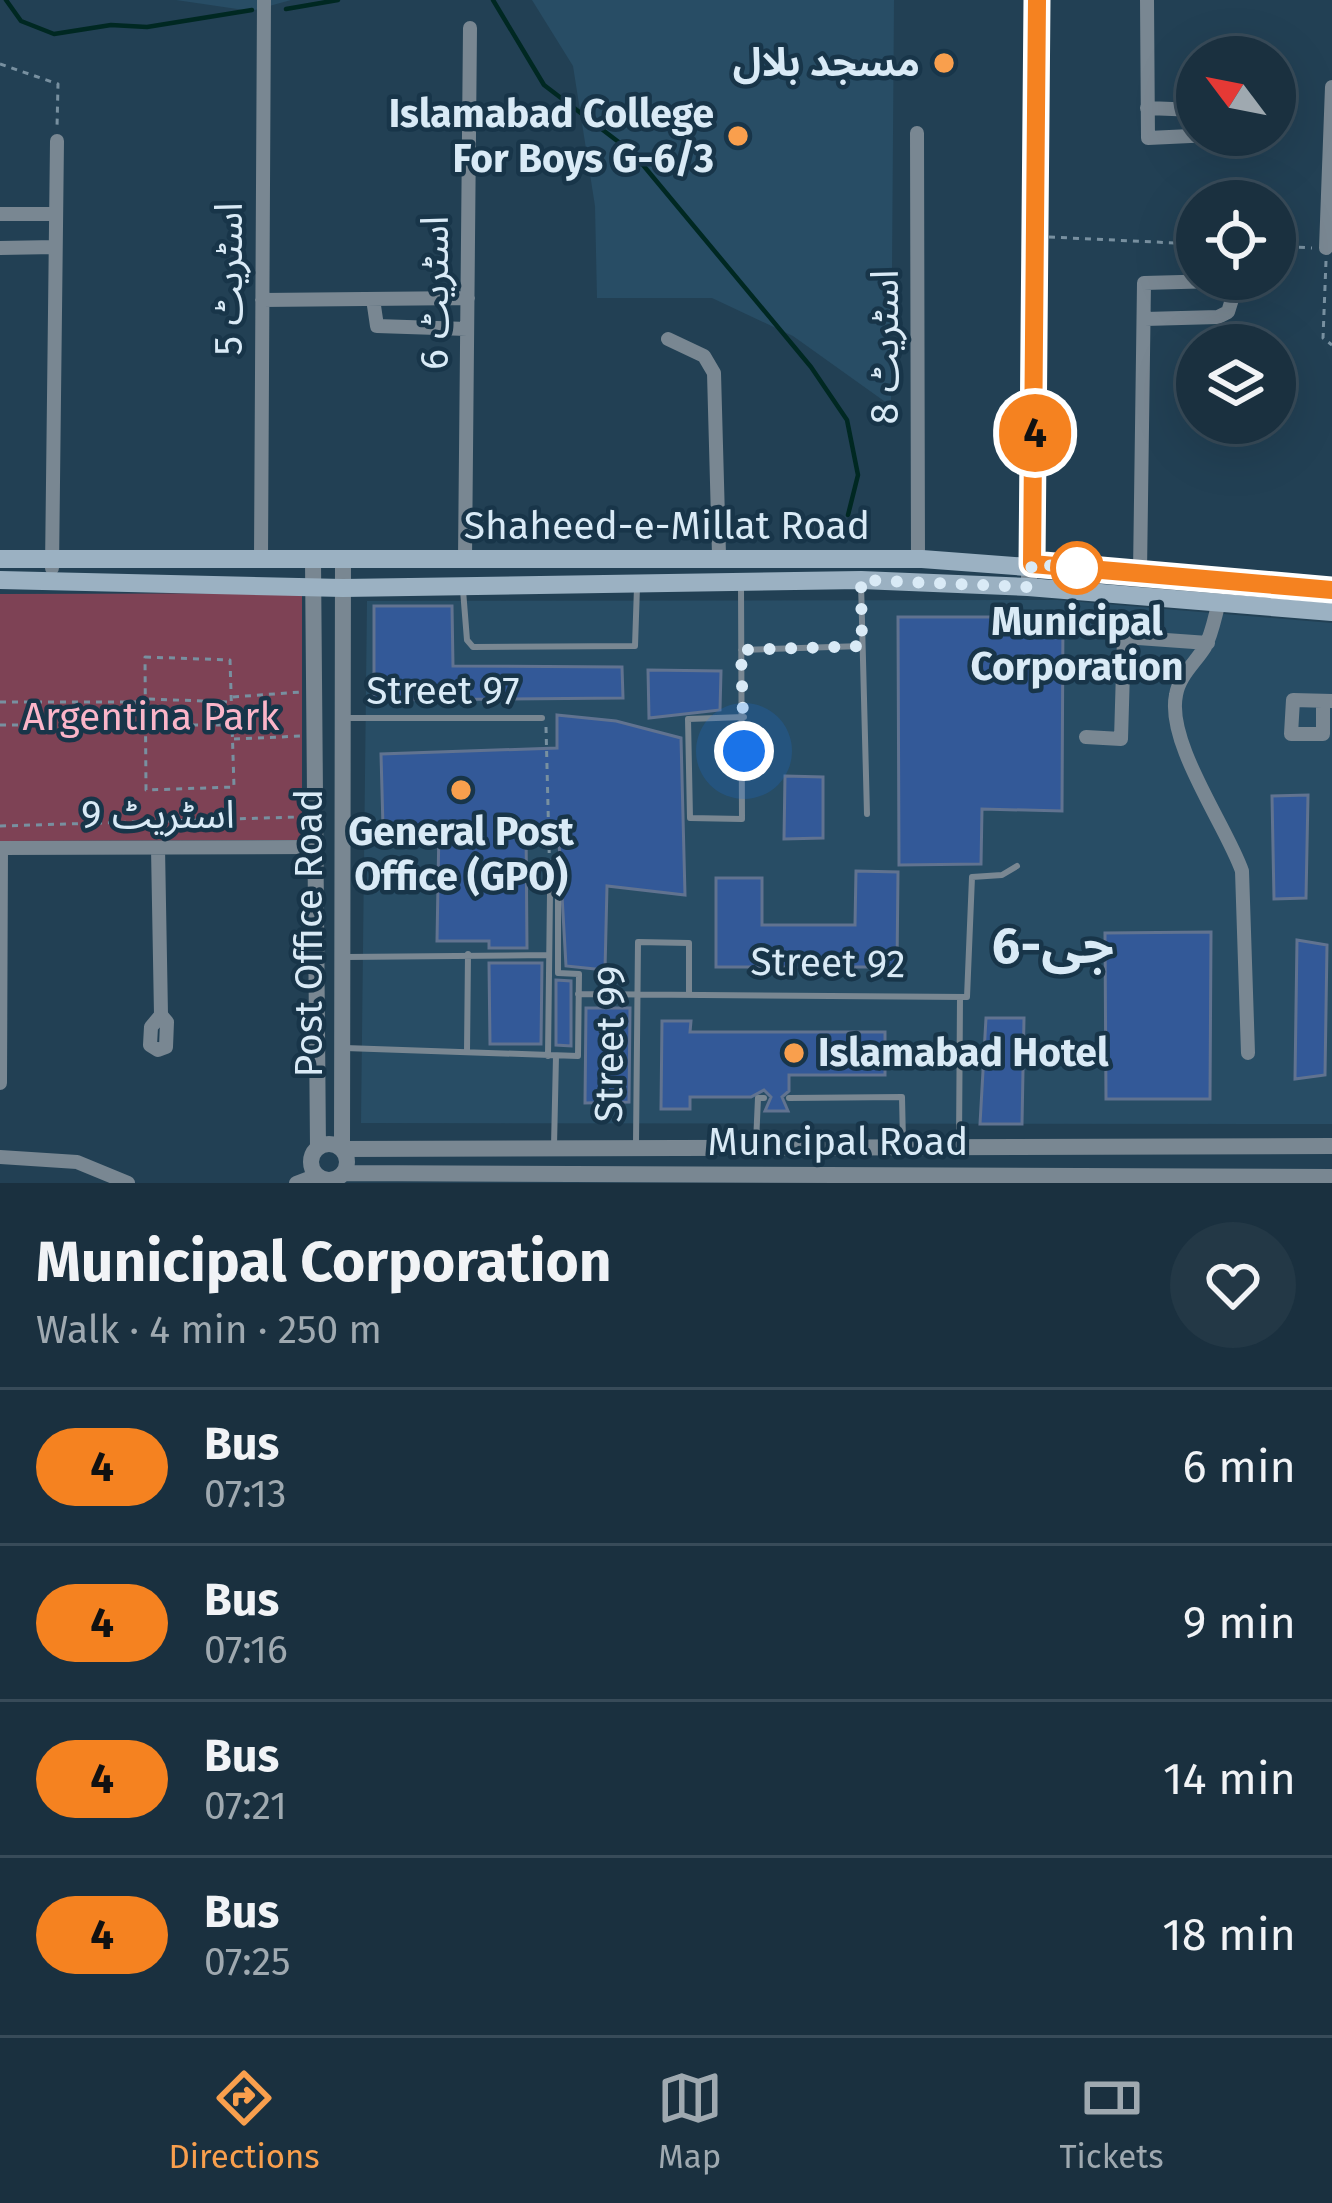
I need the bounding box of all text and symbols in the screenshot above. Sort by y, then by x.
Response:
north arrow [1176,36,1296,156]
map controls [1176,36,1296,444]
place label: مسجد بلال [733,40,920,86]
marker: مسجد بلال [931,50,957,76]
place label: Islamabad College For Boys G-6/3 [389,91,714,182]
marker: Islamabad College For Boys G-6/3 [725,123,751,149]
button: locate [1176,180,1296,300]
street label: اسٹریٹ 5 [206,203,252,355]
street label: اسٹریٹ 6 [412,216,458,370]
street label: اسٹریٹ 8 [862,270,908,424]
button: layers [1176,324,1296,444]
line badge: 4 [996,394,1074,472]
text: 4 [1023,408,1047,458]
street label: Shaheed-e-Millat Road [464,503,870,549]
marker: Municipal Corporation [1052,543,1102,593]
place label: Municipal Corporation [970,599,1184,690]
street label: Street 97 [366,668,520,714]
park label: Argentina Park [23,694,279,740]
your location [714,721,774,781]
marker: General Post Office (GPO) [448,777,474,803]
street label: Post Office Road [286,789,332,1077]
street label: اسٹریٹ 9 [81,792,235,838]
place label: General Post Office (GPO) [348,809,575,900]
district label: جی-6 [992,915,1114,977]
street label: Street 92 [750,939,906,987]
street label: Street 99 [586,965,634,1123]
place label: Islamabad Hotel [818,1030,1109,1076]
marker: Islamabad Hotel [781,1040,807,1066]
street label: Muncipal Road [708,1119,968,1165]
button: heart [1170,1222,1296,1348]
text: Municipal Corporation [36,1228,612,1296]
text: Walk · 4 min · 250 m [36,1307,382,1353]
text: Bus [204,1417,279,1471]
text: 6 min [1182,1440,1296,1494]
text: 4 [90,1442,114,1492]
text: 07:13 [204,1471,286,1517]
text: Bus [204,1573,279,1627]
text: 9 min [1183,1596,1296,1650]
text: 4 [90,1598,114,1648]
text: 07:16 [204,1627,288,1673]
text: Bus [204,1729,279,1783]
text: 14 min [1163,1752,1296,1806]
text: 4 [90,1754,114,1804]
text: 07:21 [204,1783,287,1829]
text: Bus [204,1885,279,1939]
text: 18 min [1162,1908,1296,1962]
text: 4 [90,1910,114,1960]
text: 07:25 [204,1939,291,1985]
tab: Directions [168,2065,320,2177]
tab: Map [657,2065,723,2177]
tab: Tickets [1060,2065,1164,2177]

